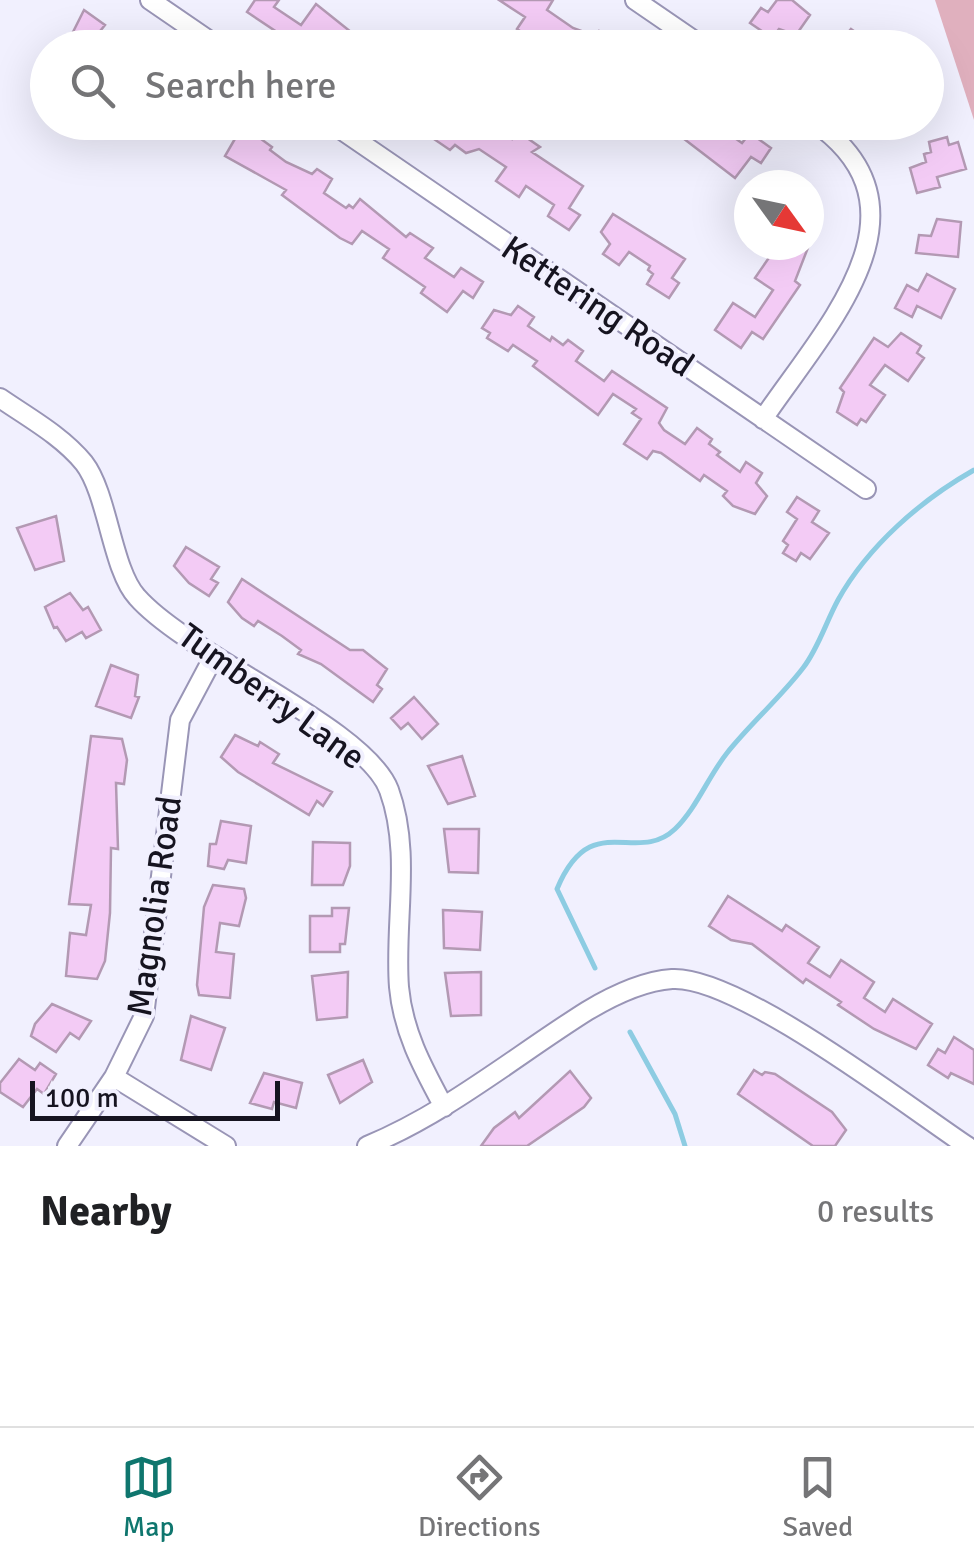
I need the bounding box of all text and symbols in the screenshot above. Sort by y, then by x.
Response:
search box [30,30,944,140]
icon: search [65,58,120,113]
text: Search here [145,62,337,109]
north arrow [734,170,824,260]
street label: Kettering Road [493,226,702,386]
street label: Tumberry Lane [170,614,373,779]
street label: Magnolia Road [118,793,191,1019]
scale bar [30,1076,280,1120]
text: 100 m [45,1081,119,1115]
text: Nearby [40,1186,172,1237]
text: 0 results [817,1192,934,1231]
tab: Map [121,1450,176,1544]
tab: Directions [418,1450,540,1544]
tab: Saved [782,1450,853,1544]

